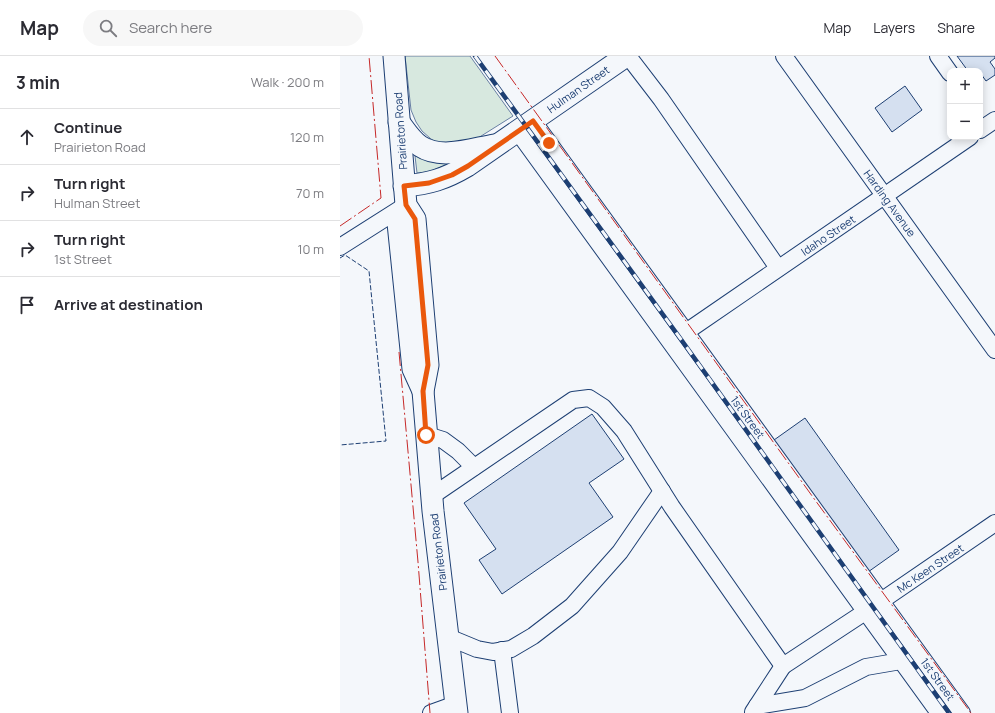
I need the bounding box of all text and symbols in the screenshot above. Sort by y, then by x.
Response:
search box [83,10,363,46]
text: Map [20,15,59,41]
icon: search [97,17,119,39]
text: Search here [129,17,212,38]
text: Map [823,18,851,37]
text: Layers [873,18,915,37]
text: Share [937,18,975,37]
street label: Hulman Street [544,62,612,116]
map controls [947,68,983,140]
button: + [947,68,983,104]
text: 3 min [16,71,60,94]
text: Walk · 200 m [251,73,324,91]
street label: Prairieton Road [390,92,410,170]
button: − [947,104,983,140]
text: Continue [54,117,122,138]
icon: ahead [16,126,38,148]
text: 120 m [290,128,324,146]
route end [540,134,558,152]
text: Prairieton Road [54,138,146,156]
street label: Harding Avenue [861,166,920,240]
text: Turn right [54,173,125,194]
icon: right [16,182,38,204]
text: 70 m [296,184,324,202]
text: Hulman Street [54,194,140,212]
street label: Idaho Street [798,211,858,259]
text: Turn right [54,229,125,250]
icon: right [16,238,38,260]
text: 10 m [297,240,324,258]
text: 1st Street [54,250,112,268]
icon: arrive [16,294,38,316]
text: Arrive at destination [54,294,203,315]
street label: 1st Street [728,393,768,441]
route start [417,426,435,444]
street label: Prairieton Road [426,513,450,591]
street label: Mc Keen Street [894,540,966,596]
street label: 1st Street [918,655,958,703]

